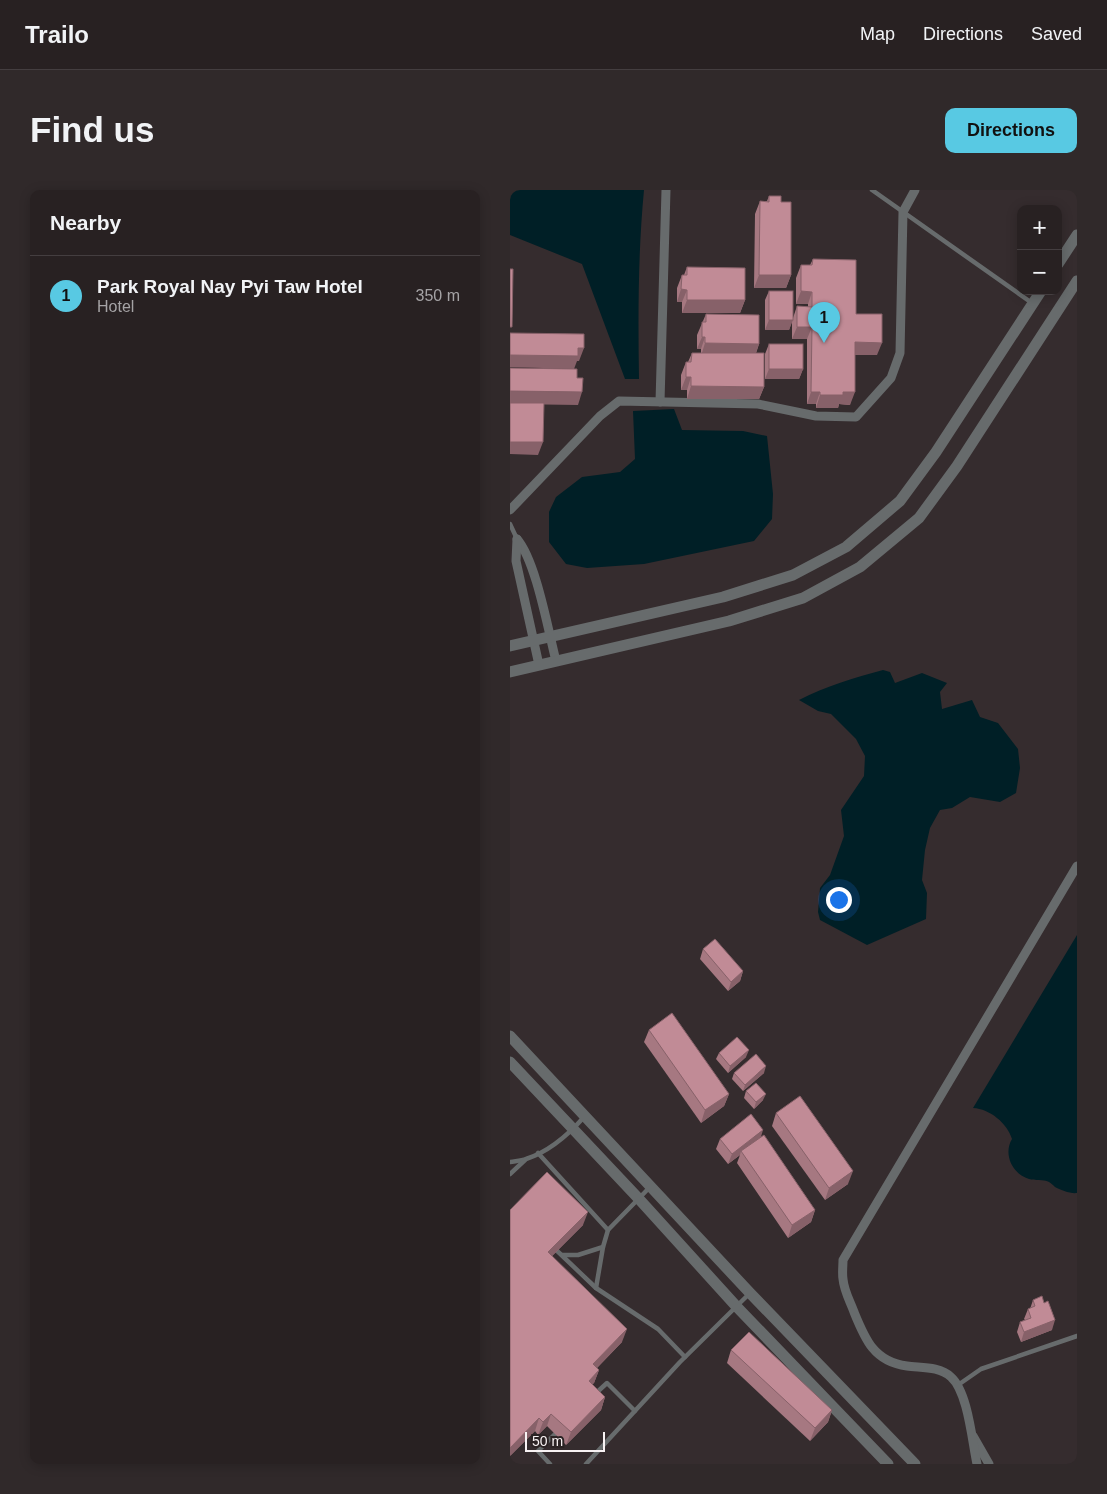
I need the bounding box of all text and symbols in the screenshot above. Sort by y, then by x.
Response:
text: Trailo [25,21,89,48]
text: Map [860,24,895,44]
text: Directions [923,24,1003,44]
text: Saved [1031,24,1082,44]
button: Directions [945,108,1077,153]
text: Find us [30,110,154,149]
map controls [1017,205,1062,295]
button: + [1017,205,1062,250]
text: Nearby [50,211,121,234]
button: − [1017,250,1062,295]
text: Park Royal Nay Pyi Taw Hotel [97,276,363,297]
text: 1 [62,287,70,304]
text: 350 m [416,287,460,304]
text: Hotel [97,298,134,315]
pin: 1 [808,302,840,343]
your location [826,887,852,913]
scale bar [525,1429,605,1452]
text: 50 m [532,1433,563,1449]

